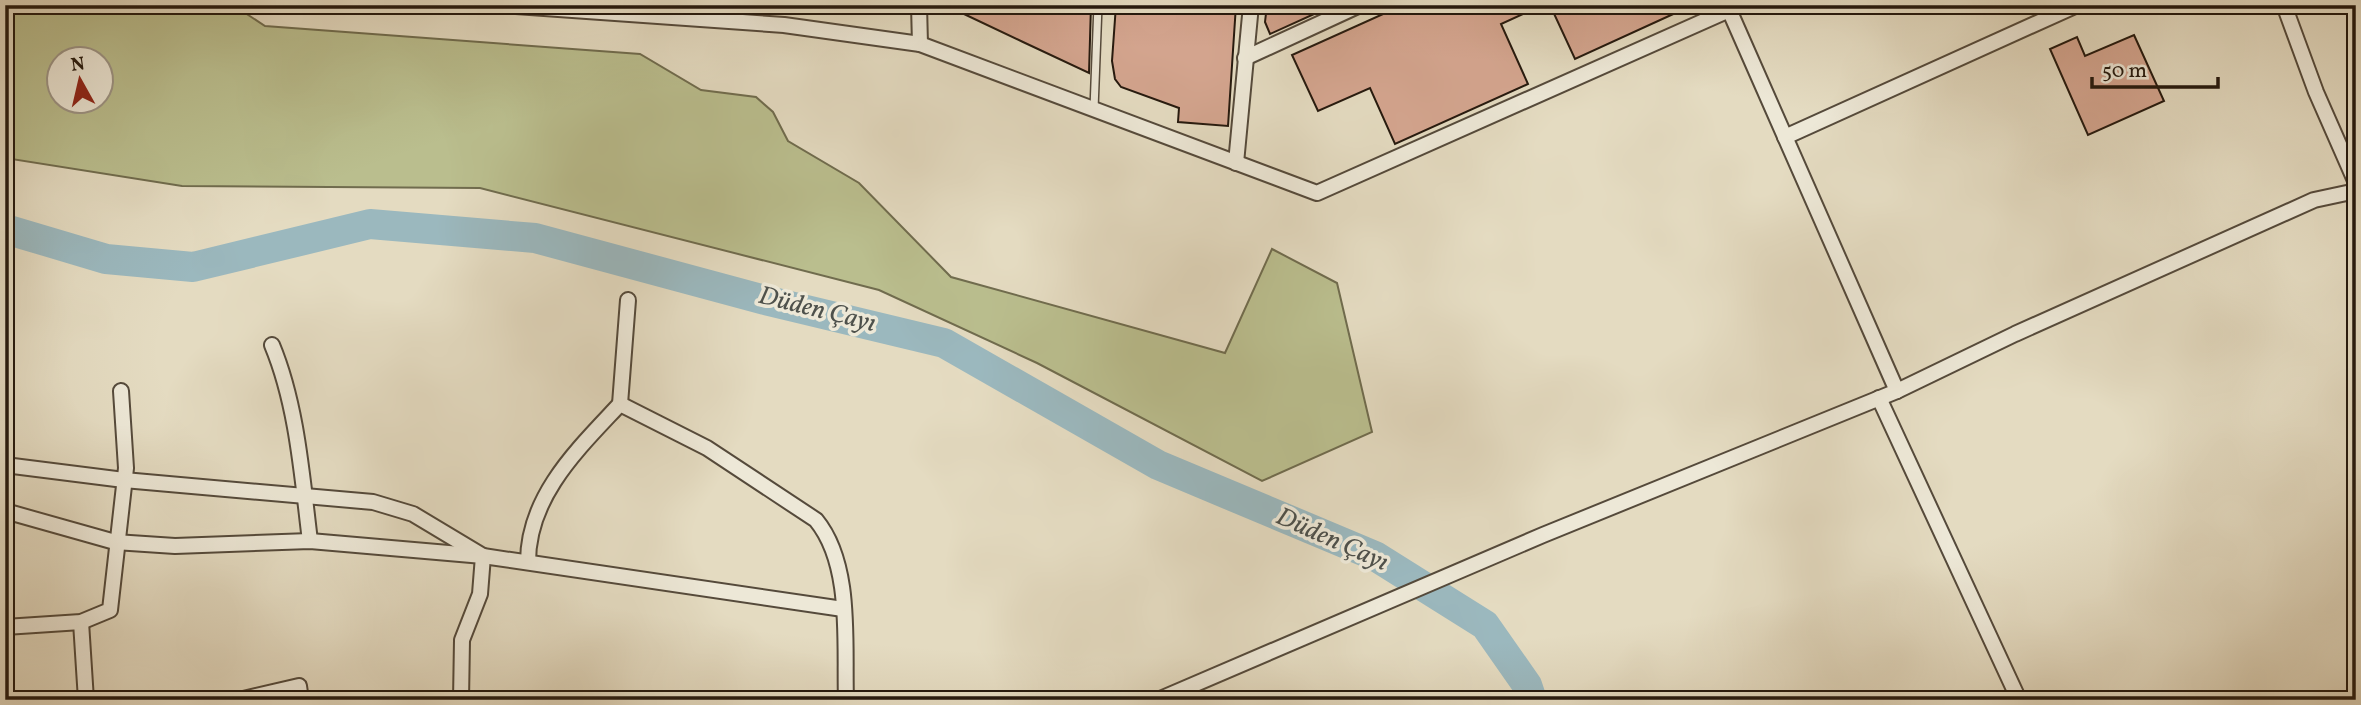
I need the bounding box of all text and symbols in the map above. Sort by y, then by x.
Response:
north arrow [46,46,116,116]
scale bar [2092,46,2218,90]
text: N [69,51,87,79]
text: 50 m [2102,57,2147,86]
water label: Düden Çayı [755,278,879,342]
water label: Düden Çayı [1270,499,1394,581]

